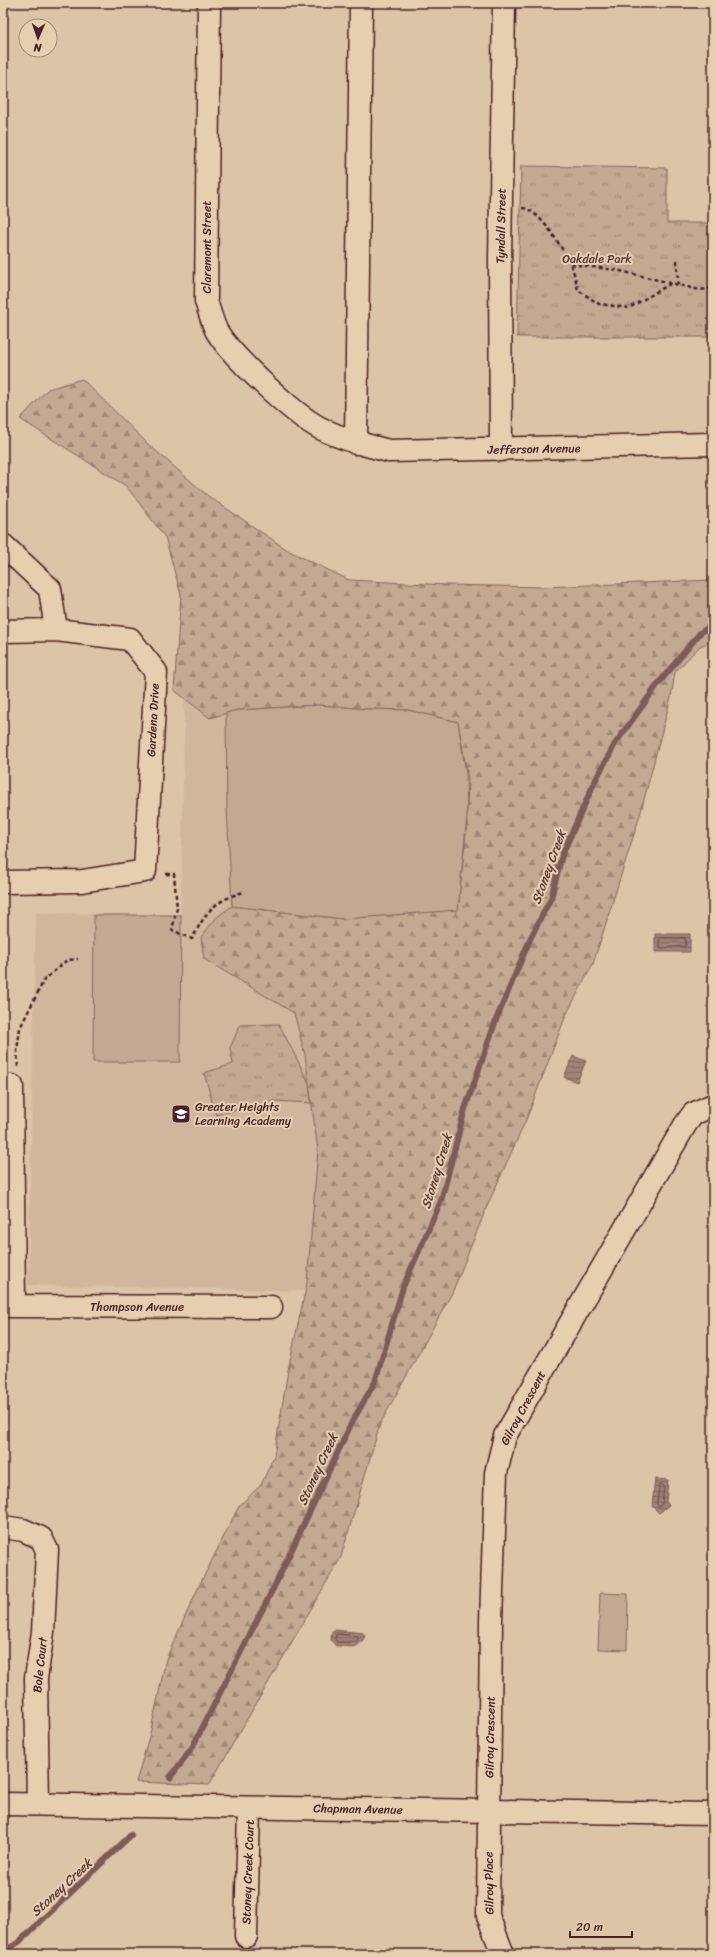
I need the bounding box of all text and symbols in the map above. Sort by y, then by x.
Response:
north arrow [18,18,58,58]
text: N [33,38,43,57]
street label: Tyndall Street [489,188,513,264]
street label: Claremont Street [196,201,218,293]
park label: Oakdale Park [562,248,632,270]
street label: Jefferson Avenue [486,437,581,461]
street label: Gardena Drive [140,683,166,757]
water label: Stoney Creek [524,825,573,908]
place label: Greater Heights Learning Academy [195,1096,292,1132]
school or university icon: Greater Heights Learning Academy [170,1103,192,1125]
water label: Stoney Creek [414,1129,459,1212]
street label: Thompson Avenue [90,1296,184,1318]
street label: Gilroy Crescent [494,1367,552,1449]
water label: Stoney Creek [291,1427,345,1509]
street label: Bole Court [26,1635,54,1694]
street label: Gilroy Crescent [478,1696,502,1778]
street label: Chapman Avenue [313,1797,403,1821]
street label: Stoney Creek Court [235,1819,261,1925]
water label: Stoney Creek [25,1851,99,1922]
street label: Gilroy Place [477,1851,501,1915]
scale bar [570,1913,632,1939]
text: 20 m [576,1916,603,1938]

